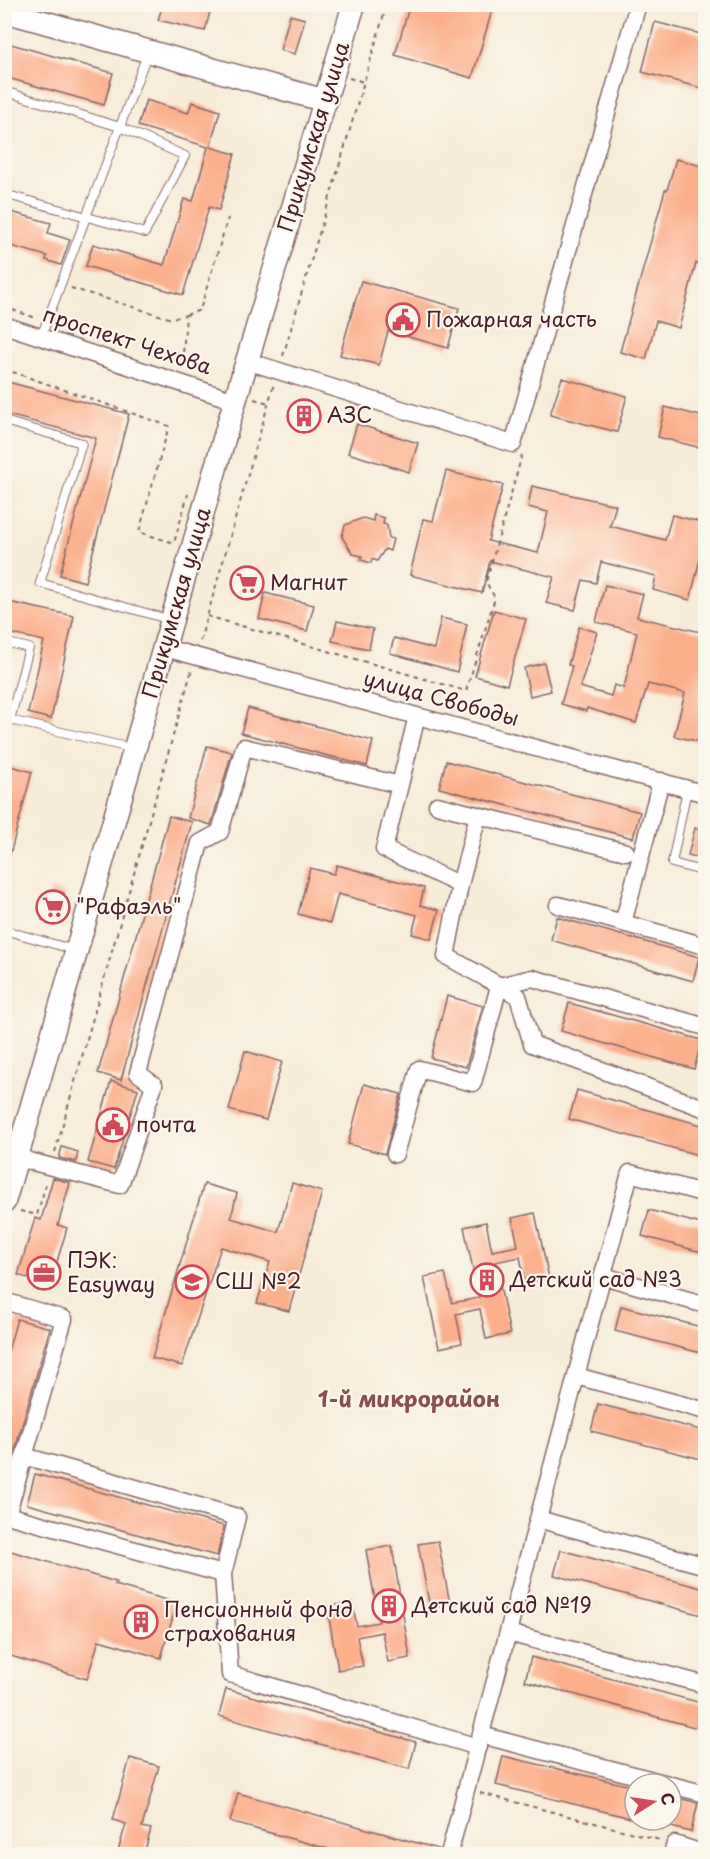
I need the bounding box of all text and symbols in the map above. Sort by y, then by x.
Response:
street label: Прикумская улица [268,37,356,236]
street label: проспект Чехова [39,297,216,382]
public building icon: Пожарная часть [385,302,421,338]
place label: Пожарная часть [426,302,597,334]
building icon: АЗС [286,398,322,434]
place label: АЗС [327,398,373,430]
street label: Прикумская улица [132,502,218,702]
supermarket icon: Магнит [229,565,265,601]
place label: Магнит [270,565,347,597]
street label: улица Свободы [360,661,523,733]
supermarket icon: "Рафаэль" [35,889,71,925]
place label: "Рафаэль" [76,889,181,921]
public building icon: почта [95,1107,131,1143]
place label: почта [136,1107,197,1139]
place label: ПЭК: Easyway [67,1243,155,1299]
office icon: ПЭК: Easyway [26,1255,62,1291]
building icon: Детский сад №3 [469,1262,505,1298]
place label: Детский сад №3 [509,1262,682,1294]
school or university icon: СШ №2 [174,1264,210,1300]
place label: СШ №2 [215,1264,302,1296]
district label: 1-й микрорайон [318,1381,500,1414]
building icon: Детский сад №19 [371,1588,407,1624]
place label: Детский сад №19 [411,1588,592,1620]
place label: Пенсионный фонд страхования [164,1592,353,1648]
building icon: Пенсионный фонд страхования [123,1604,159,1640]
north arrow [623,1772,683,1832]
text: С [656,1790,682,1807]

